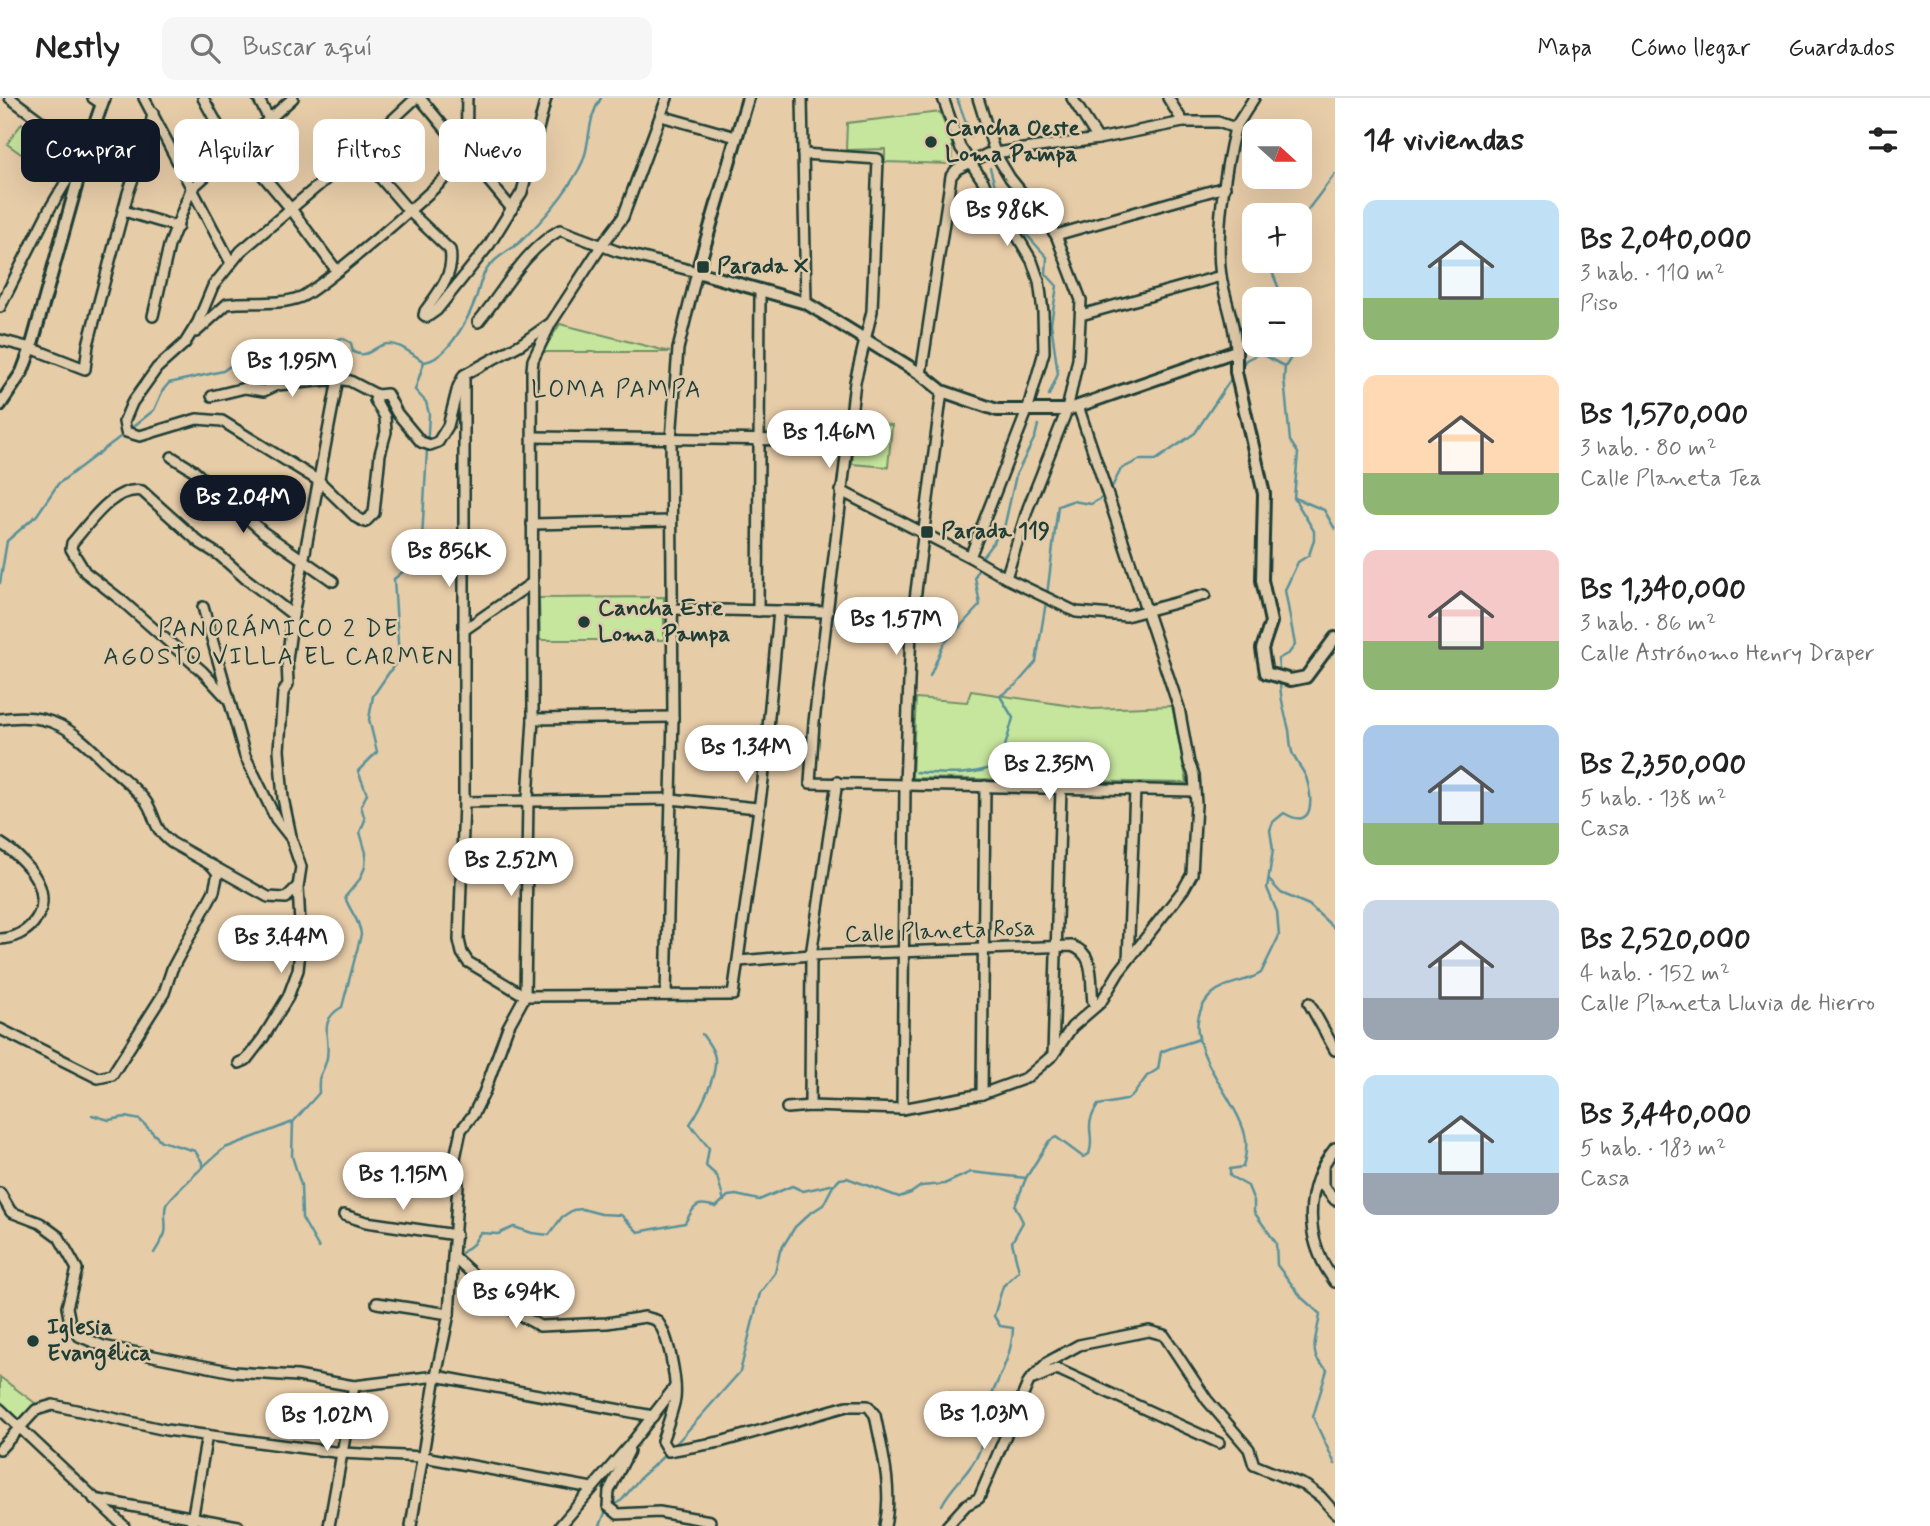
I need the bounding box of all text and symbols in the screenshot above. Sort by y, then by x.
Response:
search box [162,17,652,80]
text: Nestly [35,26,120,70]
icon: search [186,29,224,67]
text: Buscar aquí [242,31,373,65]
text: Mapa [1537,33,1592,64]
text: Cómo llegar [1630,33,1750,64]
text: Guardados [1788,33,1895,64]
place label: Cancha Oeste Loma Pampa [945,114,1080,170]
chip: Comprar [21,119,160,182]
chip: Alquilar [174,119,299,182]
chip: Filtros [313,119,425,182]
chip: Nuevo [439,119,546,182]
north arrow [1242,119,1312,189]
map controls [1242,119,1312,357]
text: 14 viviendas [1363,121,1524,160]
icon: filters [1864,121,1902,159]
marker: Cancha Oeste Loma Pampa [923,134,939,150]
pin: Bs 986K [942,188,1072,248]
text: Bs 986K [966,196,1048,226]
button: + [1242,203,1312,273]
text: Bs 2,040,000 [1580,220,1752,259]
icon: home [1419,228,1503,312]
place label: Parada X [717,252,809,282]
marker: Parada X [695,259,711,275]
text: 3 hab. · 110 m² [1580,259,1725,289]
button: − [1242,287,1312,357]
text: Piso [1580,289,1618,319]
pin: Bs 1.95M [220,340,364,399]
text: Bs 1.95M [247,347,337,377]
district label: LOMA PAMPA [531,375,703,406]
text: Bs 1,570,000 [1580,395,1748,434]
icon: home [1419,403,1503,487]
pin: Bs 1.46M [757,410,901,470]
text: Bs 1.46M [783,418,875,448]
text: 3 hab. · 80 m² [1580,434,1717,464]
text: Calle Planeta Tea [1580,464,1762,494]
pin: Bs 2.04M [171,476,315,535]
text: Bs 2.04M [196,483,290,513]
place label: Parada 119 [941,517,1050,547]
marker: Parada 119 [919,524,935,540]
pin: Bs 856K [384,530,514,589]
text: Bs 856K [407,537,491,567]
text: Bs 1,340,000 [1580,570,1746,609]
icon: home [1419,578,1503,662]
place label: Cancha Este Loma Pampa [598,594,731,650]
pin: Bs 1.57M [824,598,968,657]
text: Bs 1.57M [850,605,942,635]
text: 3 hab. · 86 m² [1580,609,1716,639]
district label: PANORÁMICO 2 DE AGOSTO VILLA EL CARMEN [103,613,455,673]
marker: Cancha Este Loma Pampa [576,614,592,630]
text: Calle Astrónomo Henry Draper [1580,639,1875,669]
pin: Bs 1.34M [674,726,818,785]
text: Bs 1.34M [701,733,791,763]
pin: Bs 2.35M [977,742,1121,802]
text: Bs 2,350,000 [1580,745,1746,784]
text: Bs 2.35M [1004,750,1094,780]
icon: home [1419,753,1503,837]
text: 5 hab. · 138 m² [1580,784,1726,814]
text: Casa [1580,814,1630,844]
pin: Bs 2.52M [439,838,583,898]
text: Bs 2.52M [464,846,558,876]
street label: Calle Planeta Rosa [844,914,1036,950]
pin: Bs 3.44M [209,916,353,975]
text: Bs 2,520,000 [1580,920,1751,959]
text: Bs 3.44M [234,923,328,953]
icon: home [1419,928,1503,1012]
text: 4 hab. · 152 m² [1580,959,1730,989]
text: Calle Planeta Lluvia de Hierro [1580,989,1875,1019]
text: Bs 3,440,000 [1580,1095,1752,1134]
icon: home [1419,1103,1503,1187]
text: 5 hab. · 183 m² [1580,1134,1726,1164]
pin: Bs 1.15M [331,1152,475,1212]
text: Bs 1.15M [359,1160,447,1190]
text: Casa [1580,1164,1630,1194]
pin: Bs 694K [451,1270,581,1330]
text: Bs 694K [473,1278,559,1308]
place label: Iglesia Evangélica [47,1313,151,1371]
marker: Iglesia Evangélica [25,1333,41,1349]
pin: Bs 1.03M [912,1392,1056,1451]
pin: Bs 1.02M [255,1394,399,1453]
text: Bs 1.03M [940,1399,1028,1429]
text: Bs 1.02M [281,1401,373,1431]

